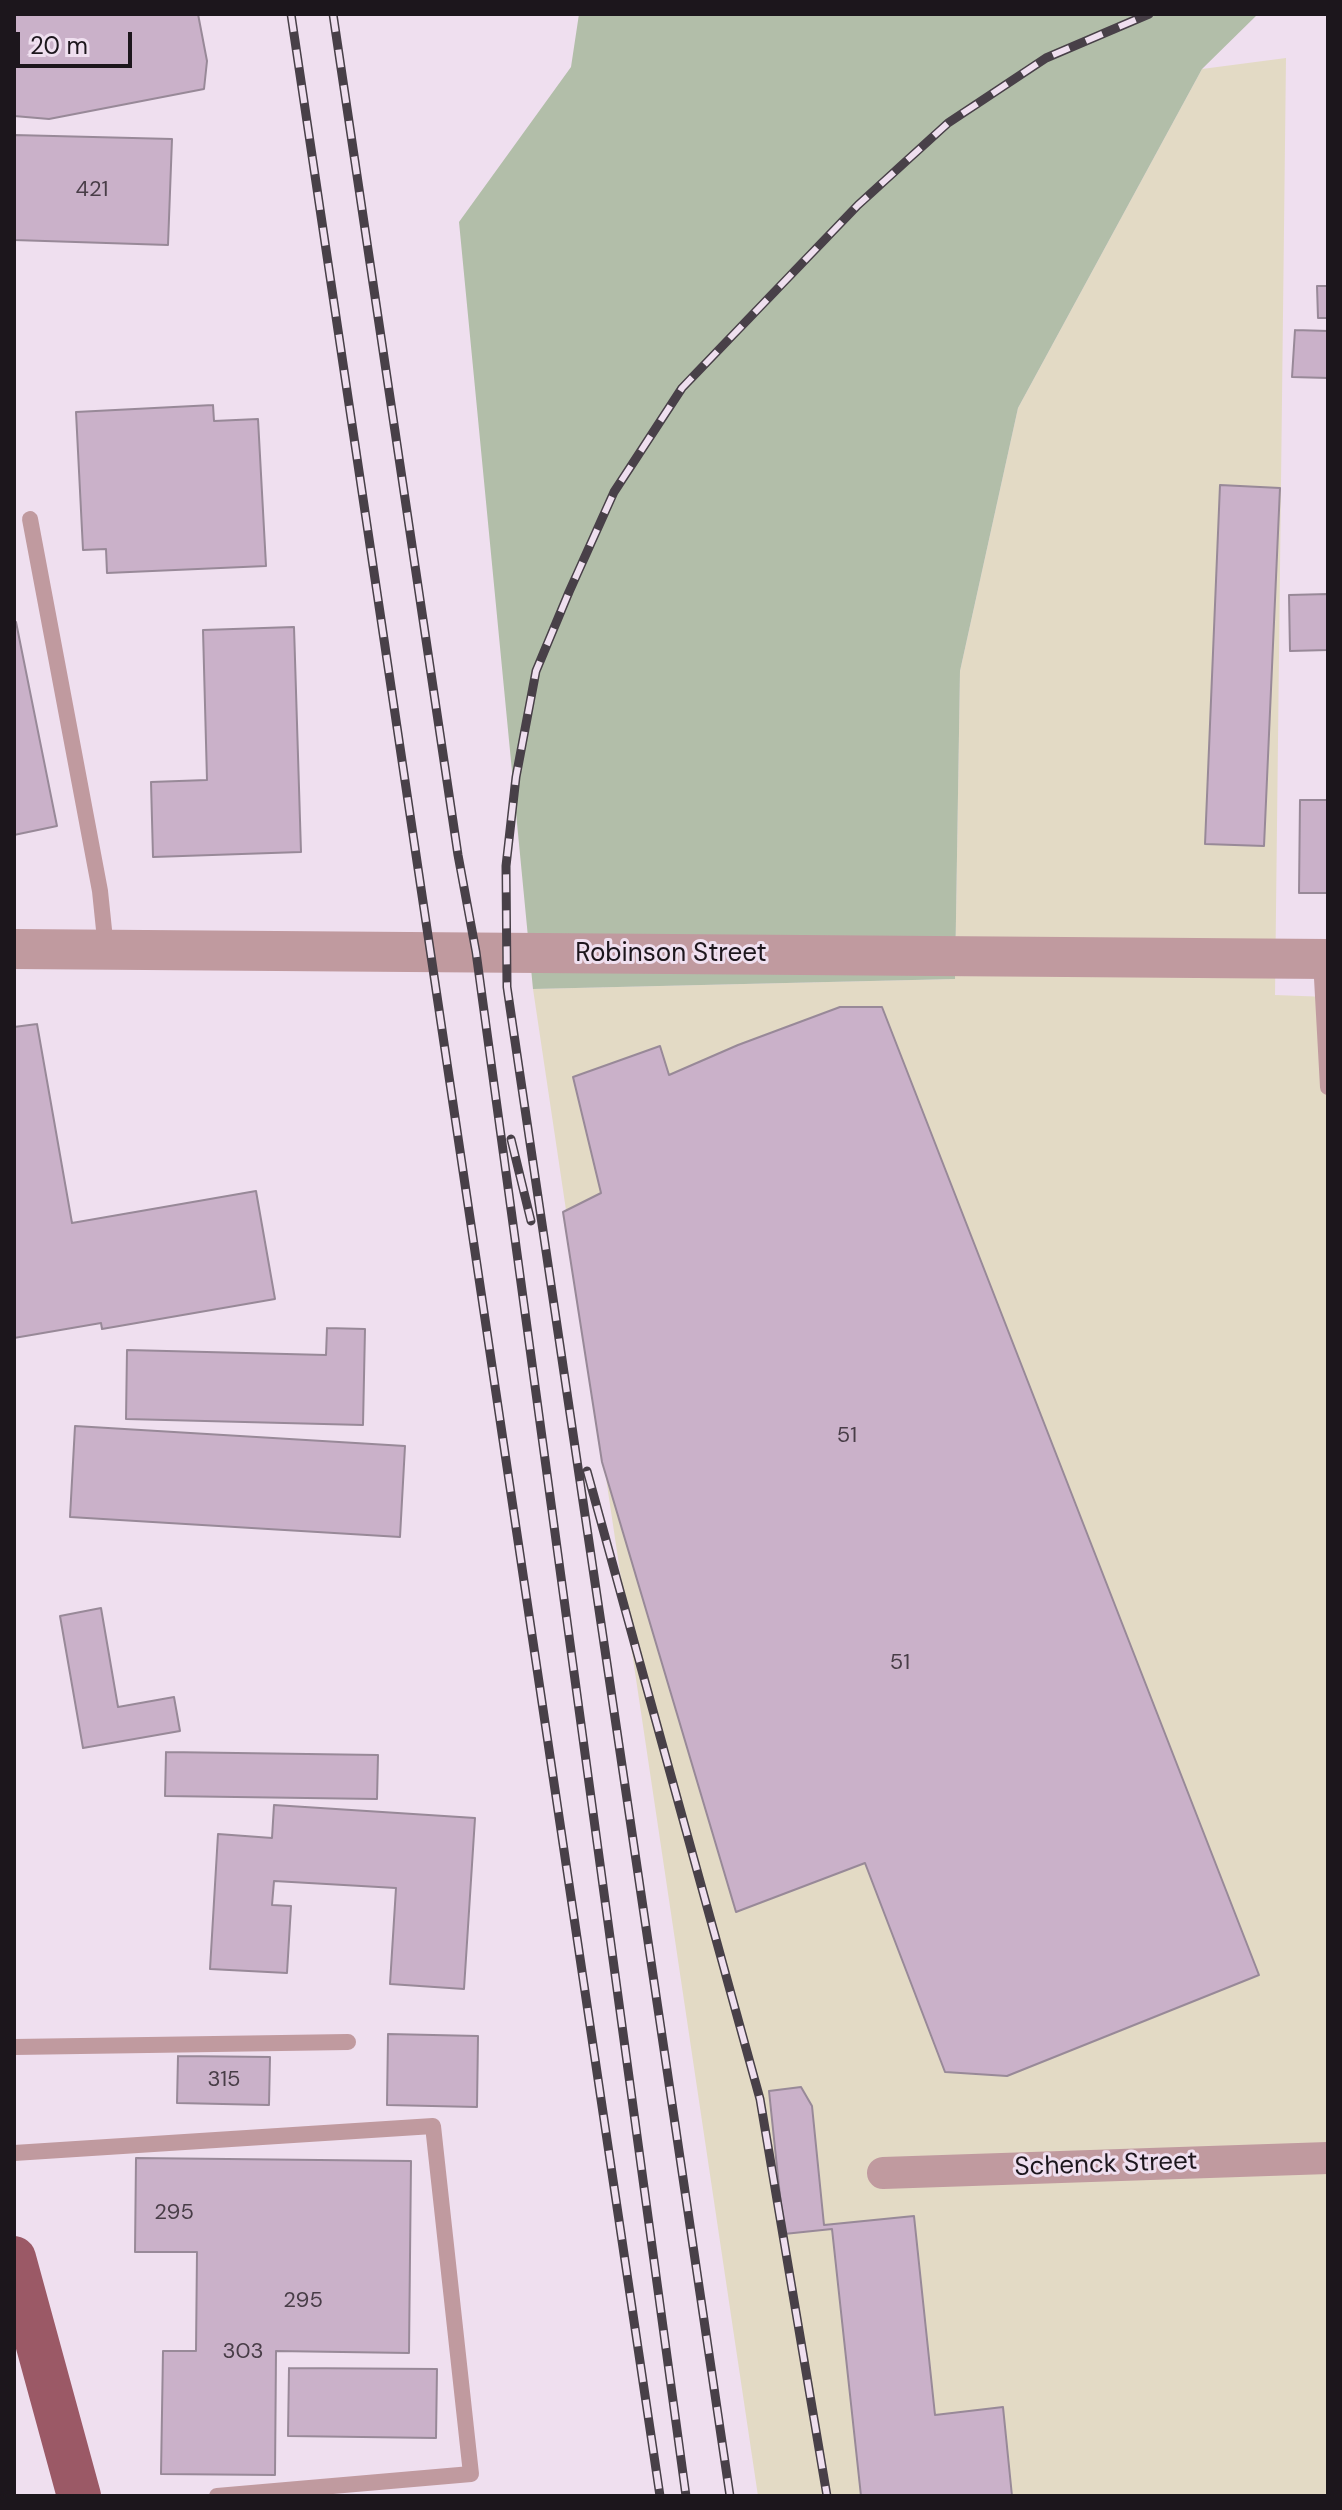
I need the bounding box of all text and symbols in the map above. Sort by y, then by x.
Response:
scale bar [20,16,136,66]
text: 20 m [30,30,88,61]
house number: 421 [76,177,108,203]
street label: Robinson Street [575,938,767,970]
house number: 51 [837,1423,857,1449]
house number: 51 [890,1650,910,1676]
house number: 315 [208,2067,240,2093]
street label: Schenck Street [1014,2146,1198,2184]
house number: 295 [154,2200,194,2226]
house number: 295 [283,2288,323,2314]
house number: 303 [222,2339,264,2365]

